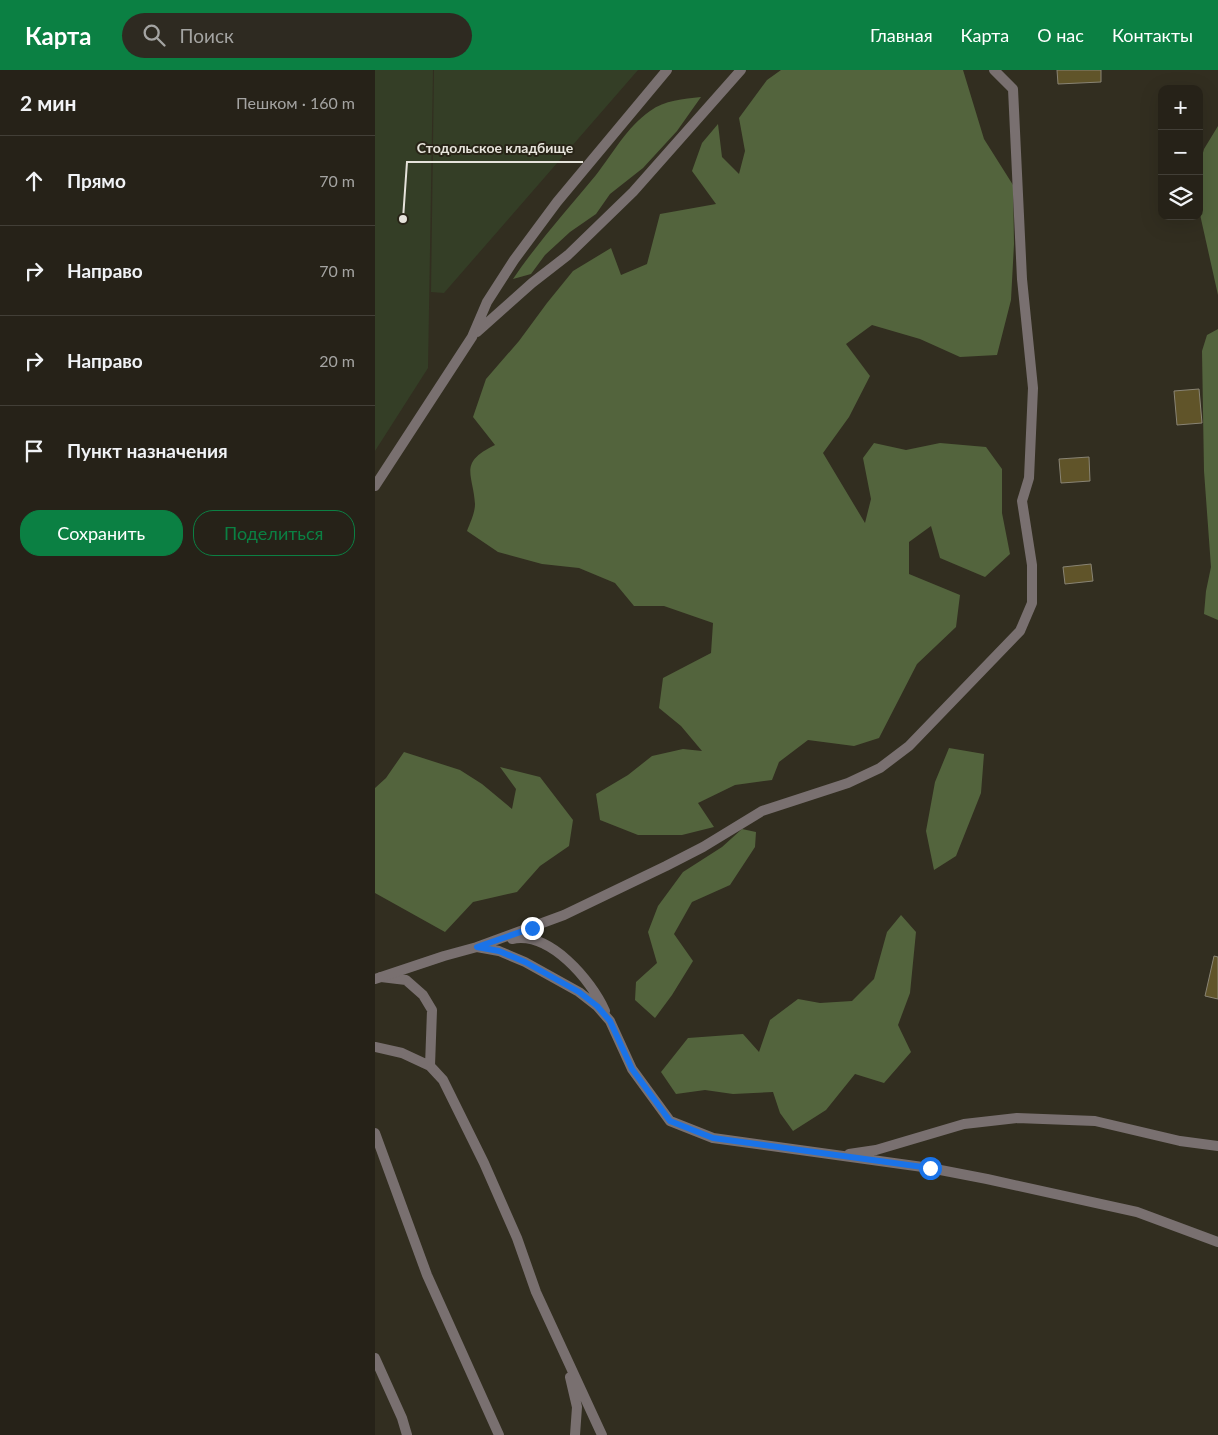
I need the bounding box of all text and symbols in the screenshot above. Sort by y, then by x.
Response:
search box [122,13,472,58]
text: Карта [25,21,92,50]
icon: search [140,21,168,49]
text: Поиск [180,24,234,47]
text: Главная [870,24,933,46]
text: Карта [961,24,1009,46]
text: О нас [1037,24,1084,46]
text: Контакты [1112,24,1193,46]
map controls [1158,85,1203,220]
button: + [1158,85,1203,130]
text: 2 мин [20,90,77,115]
text: Пешком · 160 m [236,93,355,112]
button: − [1158,130,1203,175]
callout: Стодольское кладбище [407,133,583,162]
text: Стодольское кладбище [417,139,574,156]
icon: ahead [20,167,48,195]
text: Прямо [67,169,126,192]
text: 70 m [319,171,355,190]
button: layers [1158,175,1203,220]
icon: right [20,257,48,285]
text: Направо [67,259,143,282]
text: 70 m [319,261,355,280]
icon: right [20,347,48,375]
text: Направо [67,349,143,372]
text: 20 m [319,351,355,370]
icon: arrive [20,437,48,465]
text: Пункт назначения [67,439,228,462]
button: Сохранить [20,510,183,556]
button: Поделиться [193,510,355,556]
route end [521,917,544,940]
route start [919,1157,942,1180]

